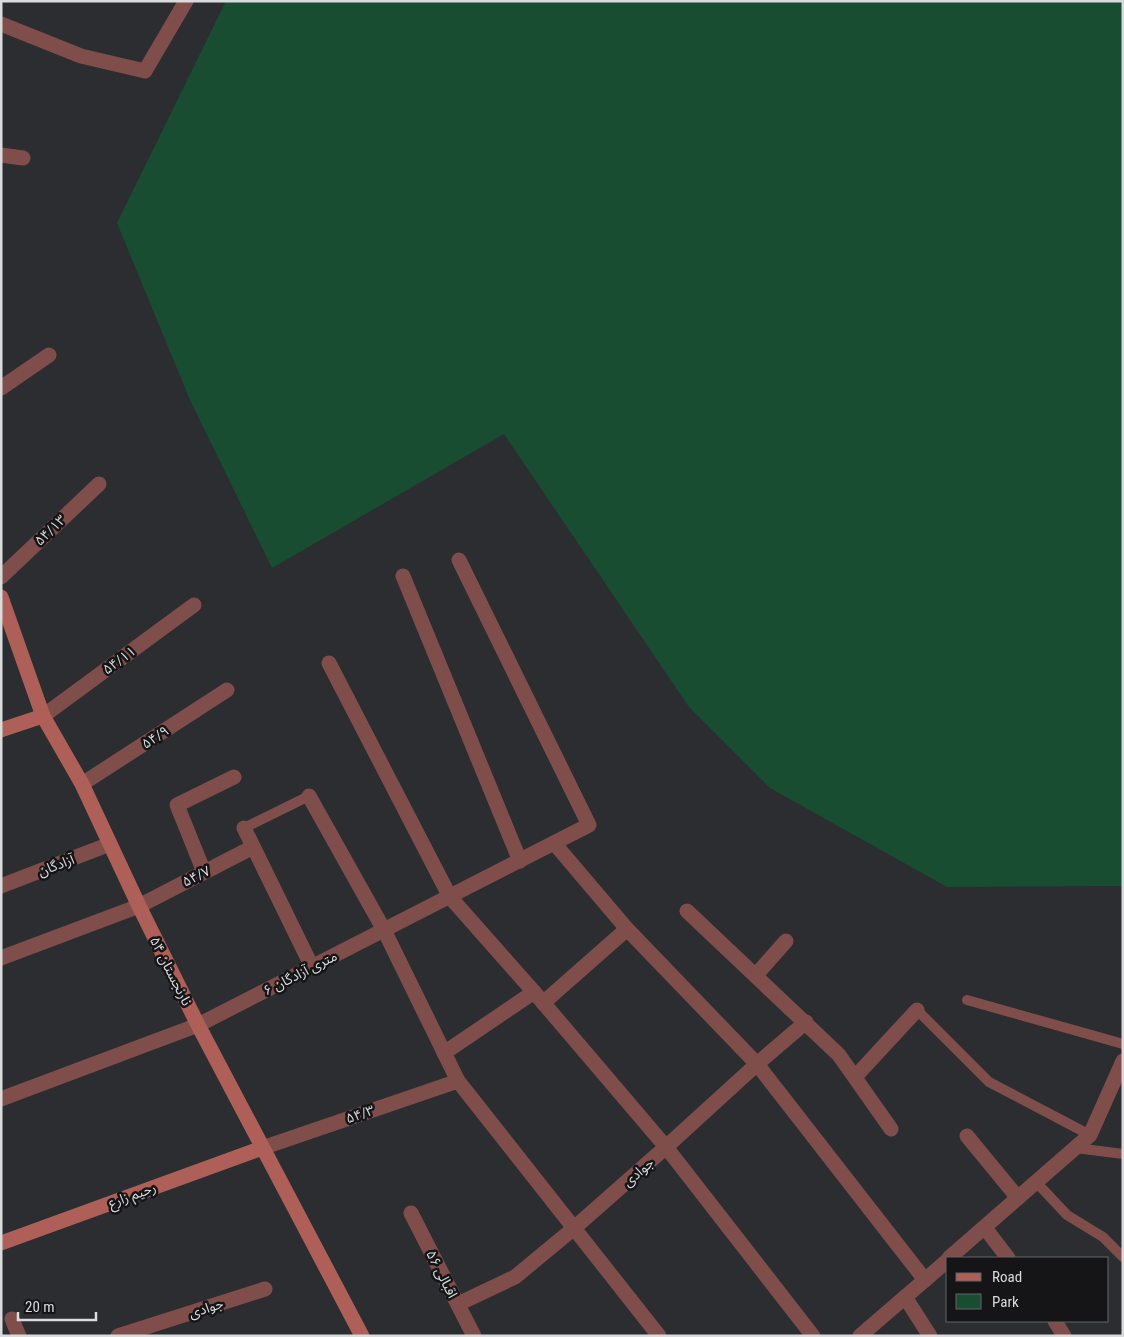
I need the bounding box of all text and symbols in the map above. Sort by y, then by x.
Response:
street label: ۵۴/۱۳ [31,511,69,549]
street label: ۵۴/۱۱ [99,643,139,677]
street label: ۵۴/۹ [138,722,172,752]
street label: آزادگان [36,850,78,880]
street label: ۵۴/۷ [179,862,213,890]
street label: نارنجستان ۵۴ [146,934,195,1009]
street label: ۶ متری آزادگان [260,948,340,999]
street label: ۵۴/۳ [344,1102,376,1126]
street label: جوادی [619,1154,657,1190]
street label: رحیم زارع [106,1179,159,1214]
street label: اقبالی ۵۶ [422,1247,461,1301]
legend [946,1257,1109,1322]
text: Road [992,1268,1022,1286]
scale bar [18,1290,95,1322]
text: Park [992,1293,1019,1311]
street label: جوادی [187,1295,226,1322]
text: 20 m [25,1298,55,1316]

